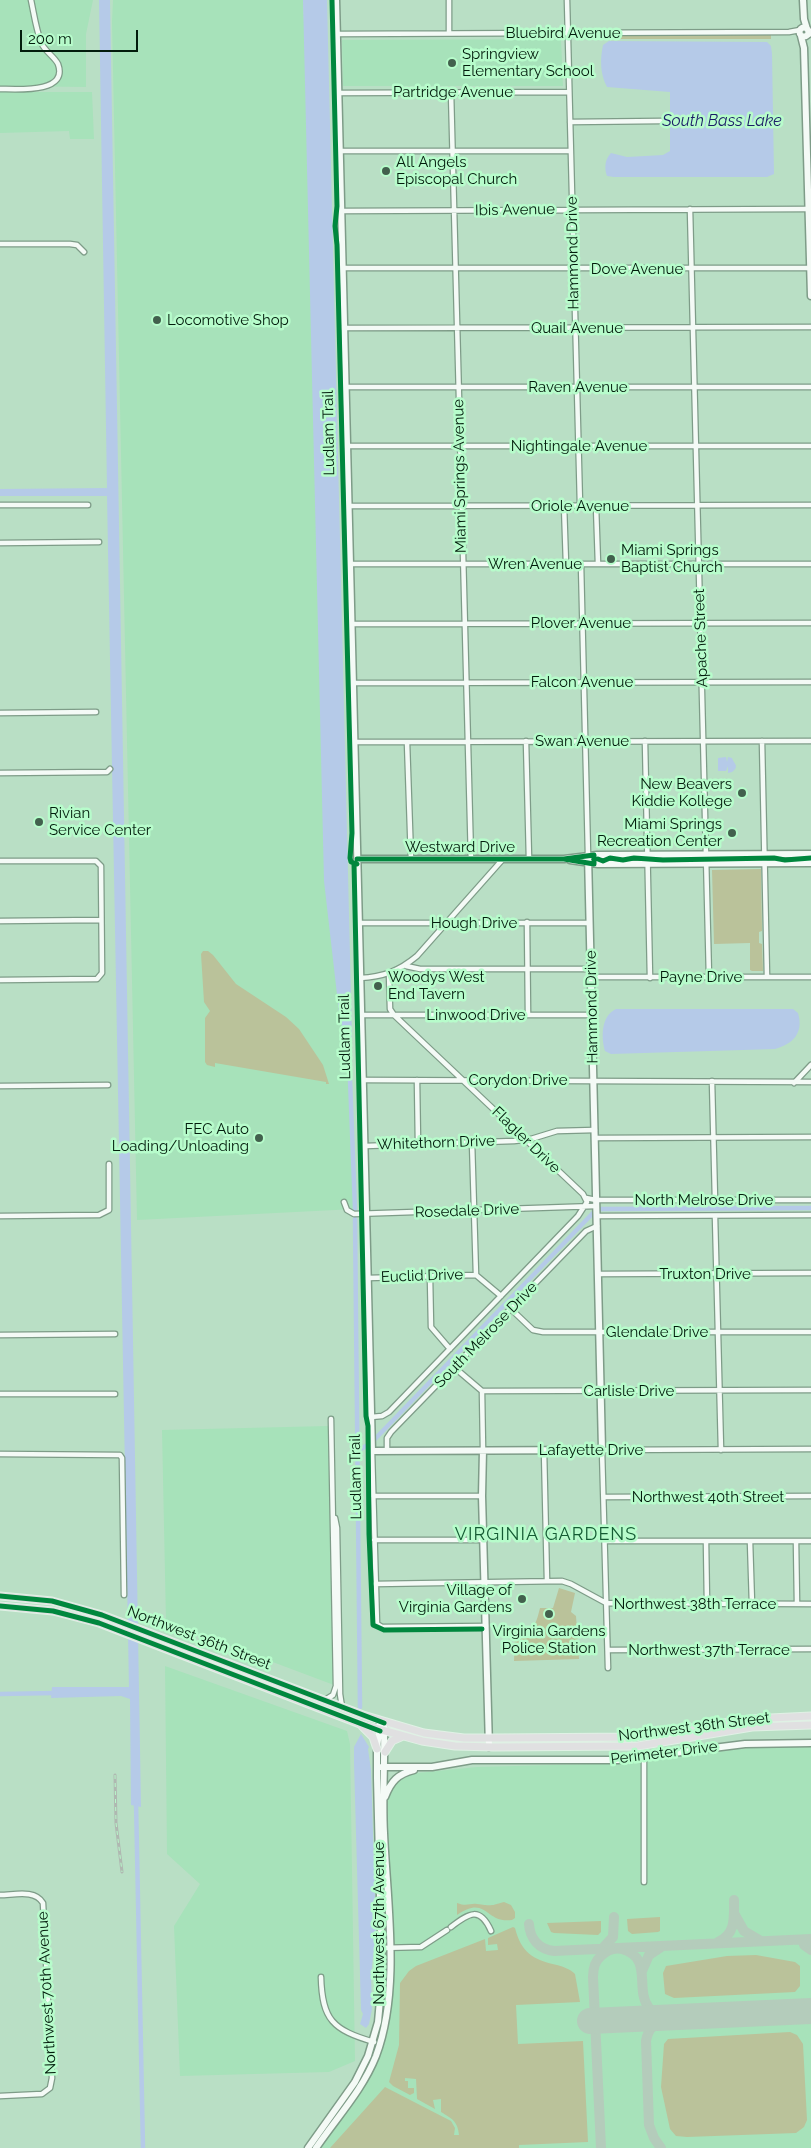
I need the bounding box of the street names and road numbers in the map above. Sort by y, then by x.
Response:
street label: Bluebird Avenue [505,24,621,42]
street label: Partridge Avenue [393,83,513,101]
street label: Hammond Drive [563,196,583,310]
street label: Ibis Avenue [475,200,555,220]
street label: Dove Avenue [591,260,683,278]
street label: Quail Avenue [531,319,623,337]
street label: Raven Avenue [528,378,628,396]
street label: Ludlam Trail [319,390,339,476]
street label: Miami Springs Avenue [450,399,470,553]
street label: Nightingale Avenue [511,437,647,455]
street label: Oriole Avenue [531,497,629,515]
street label: Wren Avenue [488,555,582,573]
street label: Apache Street [690,588,712,688]
street label: Plover Avenue [531,614,631,632]
street label: Falcon Avenue [531,673,633,691]
street label: Swan Avenue [535,732,629,750]
street label: Westward Drive [405,838,515,856]
street label: Hough Drive [431,914,517,932]
street label: Hammond Drive [582,950,602,1064]
street label: Payne Drive [660,968,742,986]
street label: Ludlam Trail [335,994,355,1080]
street label: Linwood Drive [426,1006,526,1024]
street label: Corydon Drive [469,1071,567,1089]
street label: Flagler Drive [488,1103,564,1177]
street label: Whitethorn Drive [377,1132,495,1154]
street label: North Melrose Drive [635,1191,773,1209]
street label: Rosedale Drive [414,1200,520,1222]
street label: Truxton Drive [659,1265,751,1283]
street label: Euclid Drive [381,1266,463,1286]
street label: South Melrose Drive [431,1278,541,1392]
street label: Glendale Drive [606,1323,708,1341]
street label: Carlisle Drive [584,1382,674,1400]
street label: Ludlam Trail [346,1434,366,1520]
street label: Lafayette Drive [539,1441,643,1459]
street label: Northwest 40th Street [632,1488,784,1506]
street label: Northwest 38th Terrace [614,1595,776,1613]
street label: Northwest 36th Street [125,1602,273,1674]
street label: Northwest 37th Terrace [628,1641,790,1659]
street label: Northwest 36th Street [617,1709,771,1745]
street label: Perimeter Drive [609,1738,719,1768]
street label: Northwest 67th Avenue [370,1841,388,2005]
street label: Northwest 70th Avenue [34,1911,60,2075]

